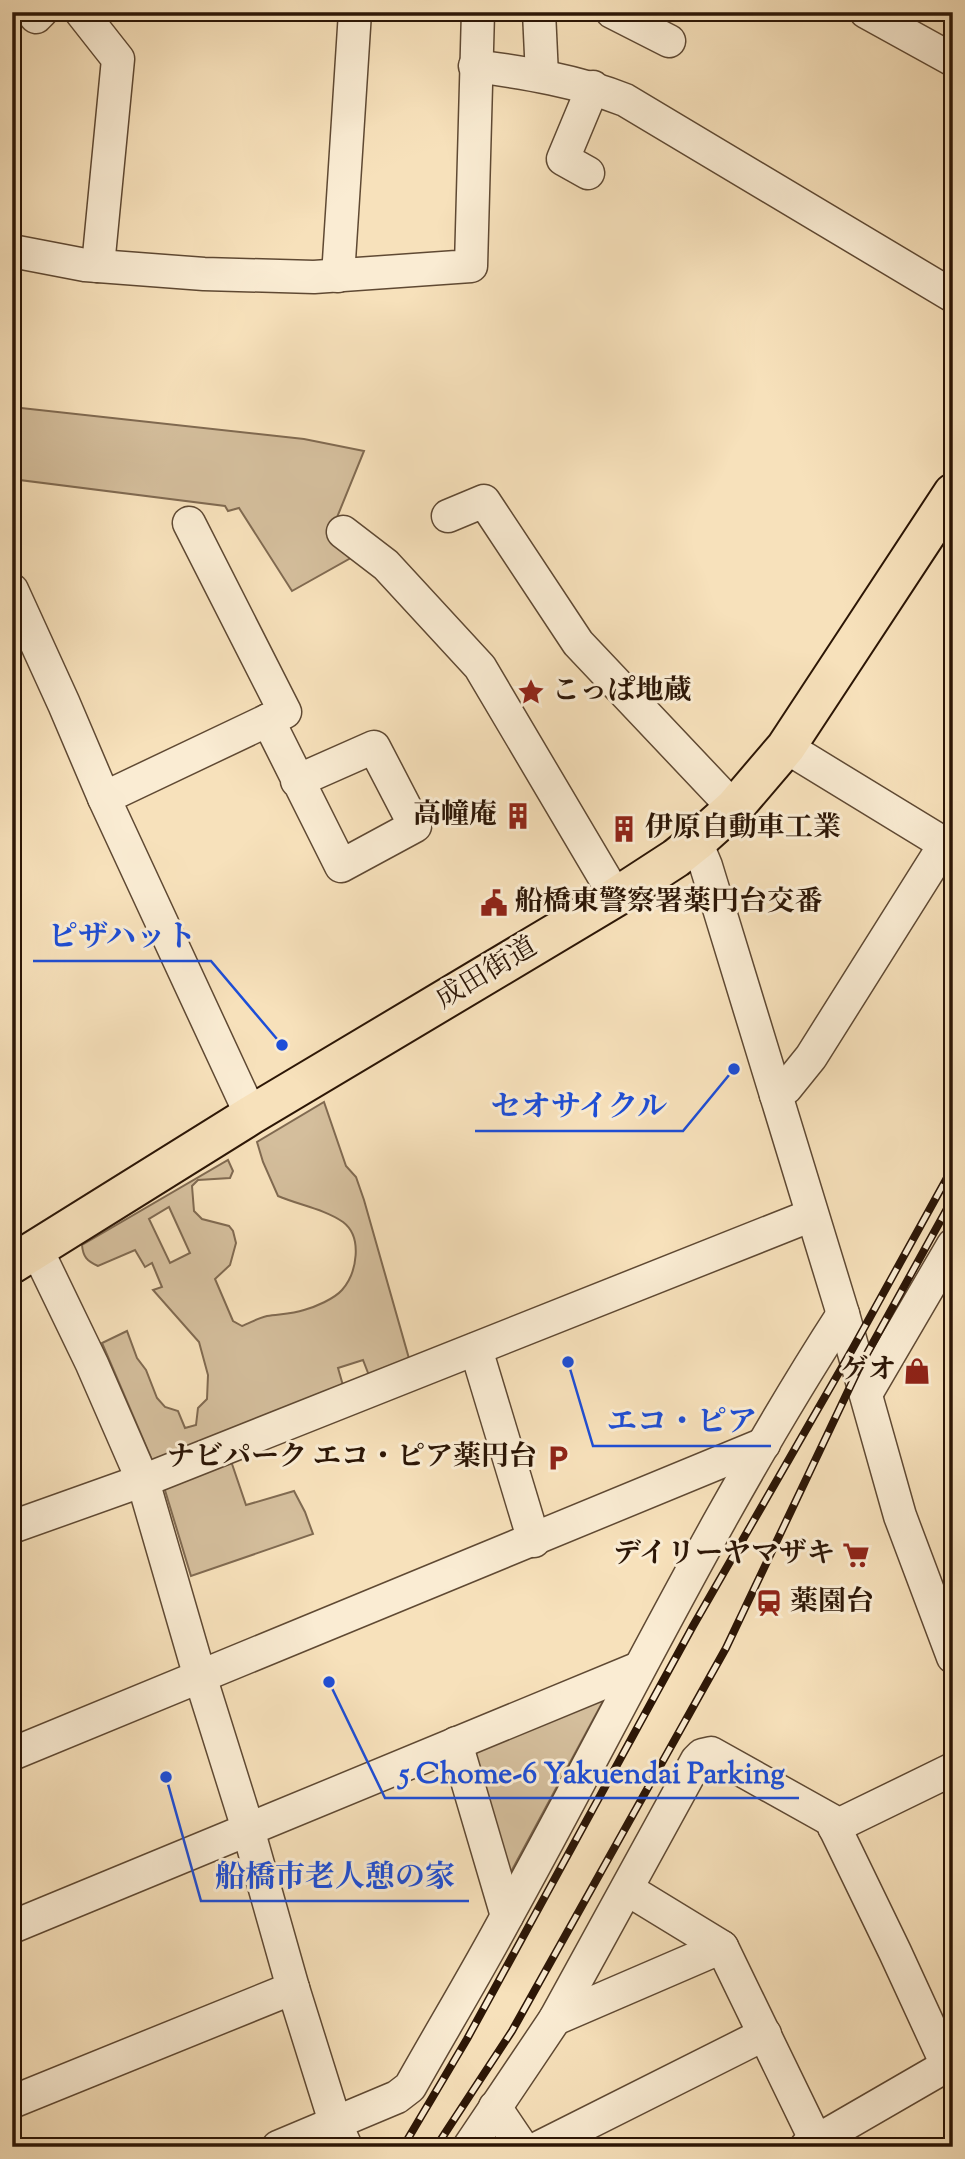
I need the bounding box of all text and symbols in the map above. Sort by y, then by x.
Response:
place label: こっぱ地蔵 [552,672,691,712]
place icon: こっぱ地蔵 [516,677,546,707]
place label: 高幢庵 [413,796,497,836]
building icon: 高幢庵 [503,801,533,831]
place label: 伊原自動車工業 [645,809,841,849]
building icon: 伊原自動車工業 [609,814,639,844]
place label: 船橋東警察署薬円台交番 [515,883,823,923]
public building icon: 船橋東警察署薬円台交番 [479,888,509,918]
callout: ピザハット [33,910,211,961]
text: ピザハット [48,917,196,960]
street label: 成田街道 [429,928,545,1020]
callout: セオサイクル [475,1080,683,1131]
text: セオサイクル [491,1087,667,1130]
place label: ゲオ [841,1351,896,1391]
shop icon: ゲオ [902,1356,932,1386]
callout: エコ・ピア [593,1395,771,1446]
text: エコ・ピア [607,1402,757,1445]
place label: ナビパーク エコ・ピア薬円台 [167,1438,537,1478]
parking icon: ナビパーク エコ・ピア薬円台 [543,1443,573,1473]
place label: デイリーヤマザキ [613,1535,835,1575]
supermarket icon: デイリーヤマザキ [841,1540,871,1570]
place label: 薬園台 [790,1583,874,1623]
station icon: 薬園台 [754,1588,784,1618]
callout: 5 Chome-6 Yakuendai Parking [385,1747,799,1798]
text: 5 Chome-6 Yakuendai Parking [397,1754,785,1797]
callout: 船橋市老人憩の家 [201,1850,469,1901]
text: 船橋市老人憩の家 [215,1857,455,1900]

